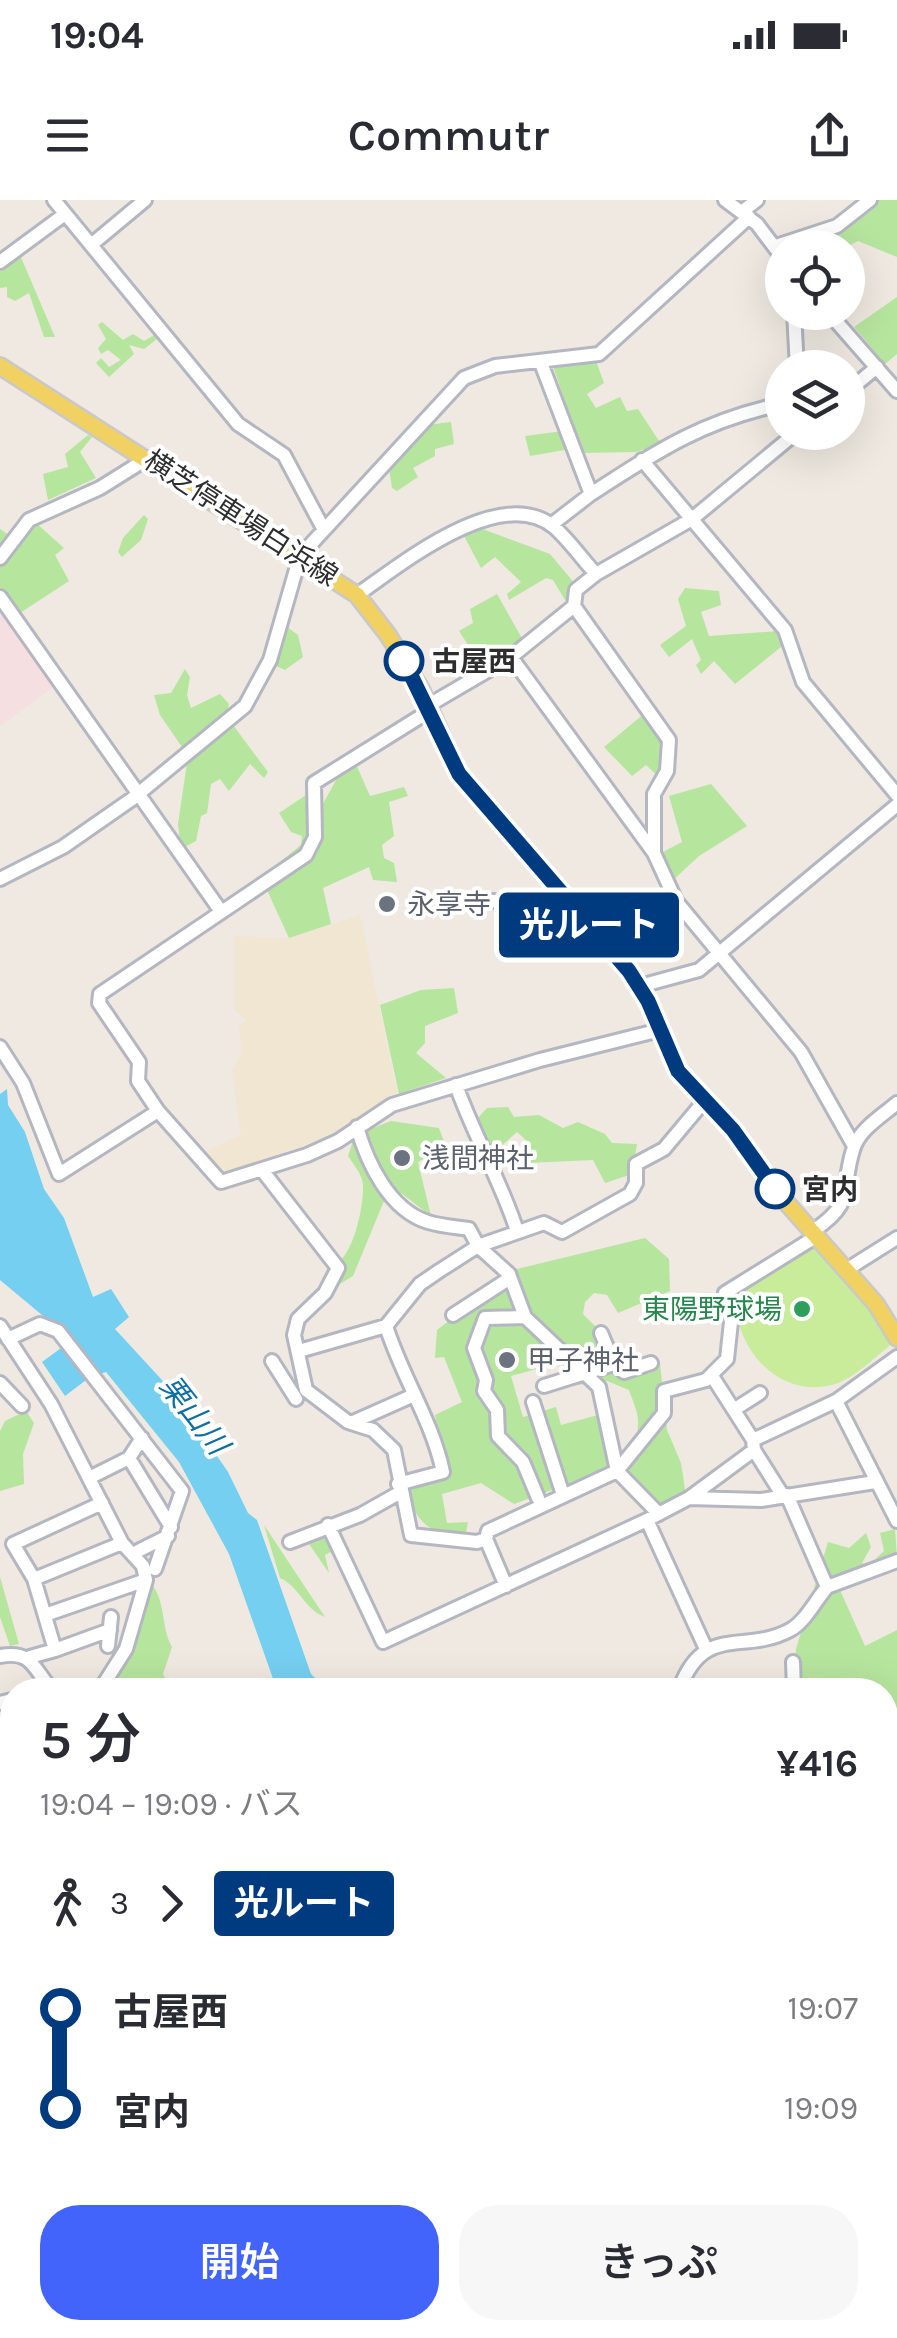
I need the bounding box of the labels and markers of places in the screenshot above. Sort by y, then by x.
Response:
marker: 古屋西 [385,642,423,680]
place label: 古屋西 [432,645,516,678]
place label: 永享寺 [407,888,491,921]
marker: 永享寺 [376,893,398,915]
place label: 浅間神社 [422,1142,534,1175]
marker: 浅間神社 [391,1147,413,1169]
marker: 宮内 [756,1170,794,1208]
place label: 宮内 [802,1173,858,1206]
place label: 東陽野球場 [642,1293,782,1326]
marker: 東陽野球場 [791,1298,813,1320]
place label: 甲子神社 [527,1344,639,1377]
marker: 甲子神社 [496,1349,518,1371]

